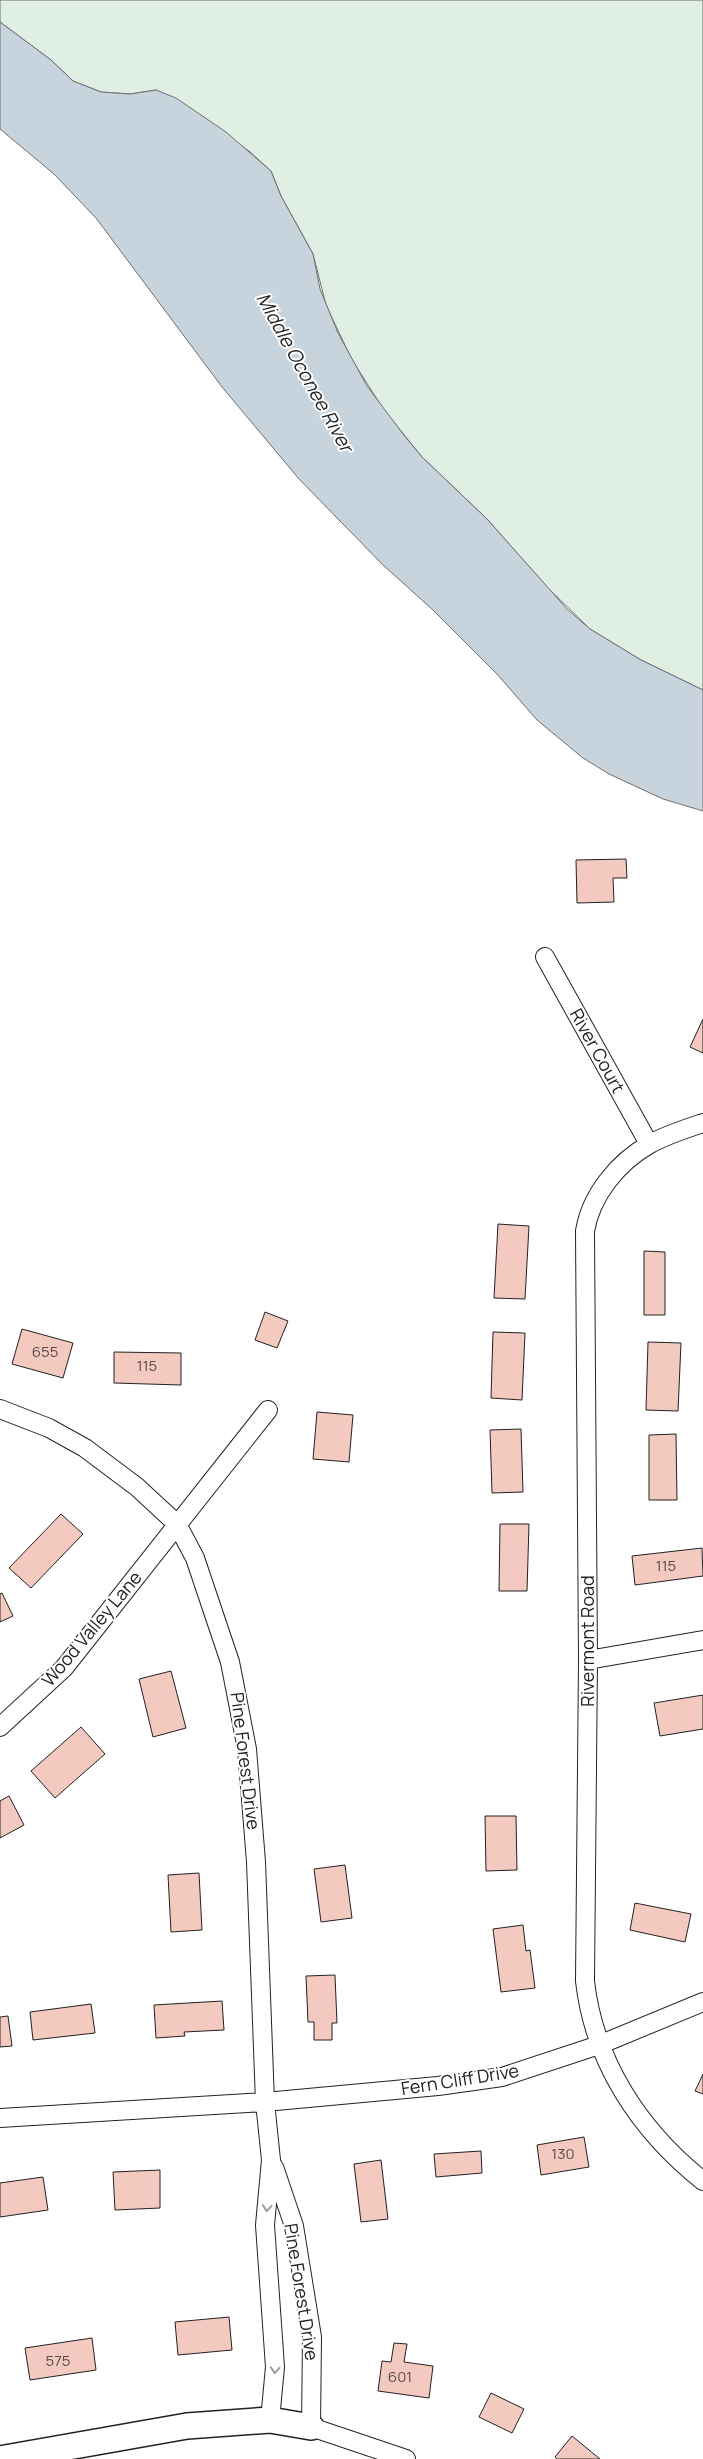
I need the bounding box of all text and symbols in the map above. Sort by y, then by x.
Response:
water label: Middle Oconee River [250,288,361,458]
street label: River Court [565,1004,631,1097]
house number: 655 [32,1341,58,1362]
house number: 115 [137,1355,157,1376]
house number: 115 [656,1555,676,1576]
street label: Wood Valley Lane [36,1566,147,1691]
street label: Rivermont Road [575,1575,599,1707]
street label: Pine Forest Drive [226,1691,266,1831]
street label: Fern Cliff Drive [399,2058,520,2100]
house number: 130 [551,2143,575,2164]
one-way arrow [261,2204,272,2212]
street label: Pine Forest Drive [279,2222,325,2362]
house number: 575 [46,2350,70,2371]
one-way arrow [269,2366,280,2374]
house number: 601 [388,2366,412,2387]

